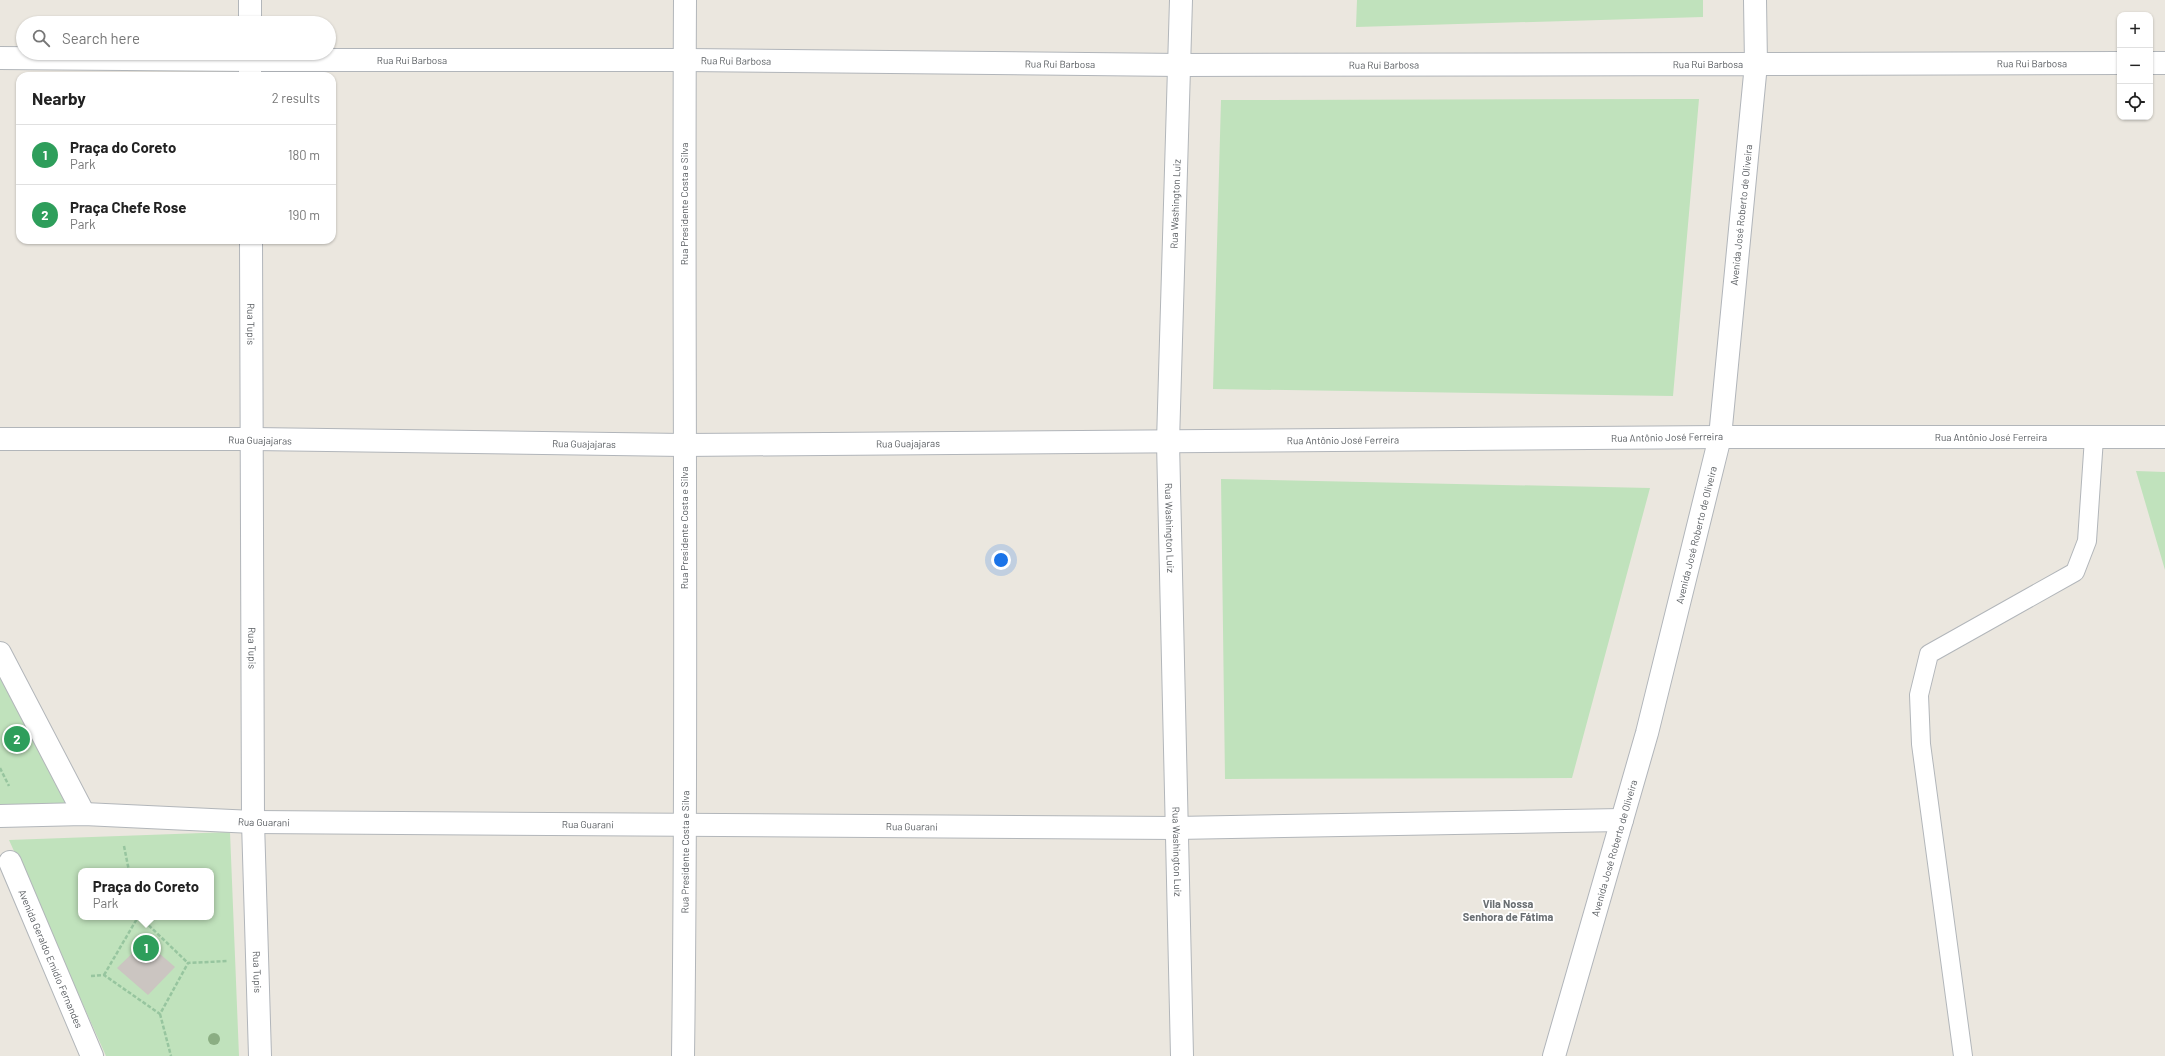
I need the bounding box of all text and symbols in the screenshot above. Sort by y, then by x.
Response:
map controls [2117,12,2153,120]
button: + [2117,12,2153,48]
search box [16,16,336,60]
icon: search [30,27,52,49]
text: Search here [62,29,140,47]
button: − [2117,48,2153,84]
street label: Rua Rui Barbosa [377,54,447,66]
street label: Rua Rui Barbosa [701,54,771,67]
street label: Rua Rui Barbosa [1025,57,1095,70]
street label: Rua Rui Barbosa [1997,57,2067,69]
street label: Rua Rui Barbosa [1673,58,1743,70]
street label: Rua Rui Barbosa [1349,59,1419,71]
button: locate [2117,84,2153,120]
text: Nearby [32,88,86,108]
text: 2 results [272,90,320,106]
text: Praça do Coreto [70,138,176,156]
street label: Rua Presidente Costa e Silva [678,143,690,265]
street label: Avenida José Roberto de Oliveira [1728,144,1754,286]
text: 1 [43,147,47,163]
text: 180 m [288,147,320,163]
text: Park [70,156,96,172]
street label: Rua Washington Luiz [1167,158,1183,249]
text: Praça Chefe Rose [70,198,187,216]
text: 2 [41,207,49,223]
text: 190 m [288,207,320,223]
text: Park [70,216,96,232]
street label: Rua Tupis [245,303,257,345]
street label: Rua Antônio José Ferreira [1611,430,1723,444]
street label: Rua Antônio José Ferreira [1935,431,2047,443]
street label: Rua Guajajaras [228,433,292,447]
street label: Rua Antônio José Ferreira [1287,433,1399,446]
street label: Rua Guajajaras [552,437,616,450]
street label: Rua Guajajaras [876,437,940,450]
street label: Avenida José Roberto de Oliveira [1673,465,1719,605]
street label: Rua Presidente Costa e Silva [678,467,690,589]
street label: Rua Washington Luiz [1163,483,1177,573]
your location [991,550,1011,570]
street label: Rua Tupis [246,627,258,669]
pin: 2 [4,724,30,754]
street label: Avenida José Roberto de Oliveira [1589,778,1639,918]
street label: Rua Presidente Costa e Silva [679,791,691,913]
street label: Rua Washington Luiz [1170,807,1184,897]
street label: Rua Guarani [238,815,290,828]
street label: Rua Guarani [562,818,614,830]
street label: Rua Guarani [886,820,938,832]
popup [78,868,214,920]
text: Praça do Coreto [93,877,199,895]
street label: Avenida Geraldo Emídio Fernandes [16,888,86,1030]
text: Park [93,895,118,911]
district label: Vila Nossa Senhora de Fátima [1463,897,1554,923]
pin: 1 [133,933,159,963]
street label: Rua Tupis [251,951,264,993]

